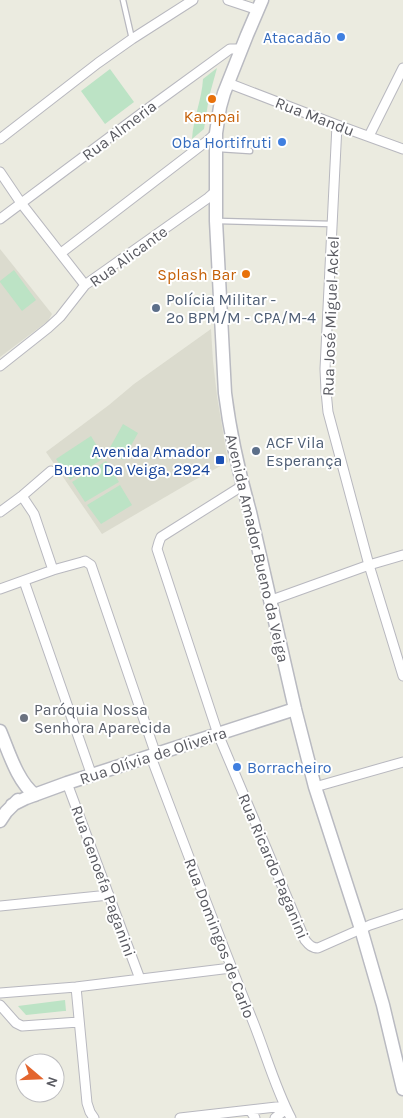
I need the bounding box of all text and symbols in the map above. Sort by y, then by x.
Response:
place label: Atacadão [263,28,331,47]
marker: Atacadão [335,31,347,43]
marker: Kampai [206,93,218,105]
street label: Rua Mandu [273,93,357,140]
street label: Rua Almeria [78,96,160,165]
place label: Kampai [184,107,240,126]
place label: Oba Hortifruti [172,133,272,152]
marker: Oba Hortifruti [276,136,288,148]
street label: Rua Alicante [86,222,171,291]
street label: Rua José Miguel Ackel [318,236,343,397]
place label: Splash Bar [157,265,236,284]
marker: Splash Bar [240,268,252,280]
place label: Polícia Militar - 2º BPM/M - CPA/M-4 [166,290,316,327]
marker: Polícia Militar - 2º BPM/M - CPA/M-4 [150,302,162,314]
street label: Avenida Amador Bueno da Veiga [222,432,293,664]
place label: ACF Vila Esperança [266,433,342,470]
place label: Avenida Amador Bueno Da Veiga, 2924 [54,442,210,479]
marker: ACF Vila Esperança [250,445,262,457]
marker: Avenida Amador Bueno Da Veiga, 2924 [214,454,226,466]
place label: Paróquia Nossa Senhora Aparecida [34,700,171,737]
marker: Paróquia Nossa Senhora Aparecida [18,712,30,724]
street label: Rua Olívia de Oliveira [77,723,229,788]
place label: Borracheiro [247,758,332,777]
marker: Borracheiro [231,761,243,773]
street label: Rua Ricardo Paganini [234,791,313,942]
street label: Rua Genoefa Paganini [67,803,140,959]
street label: Rua Domingos de Carlo [180,855,259,1021]
north arrow [15,1053,65,1103]
text: N [42,1075,61,1090]

